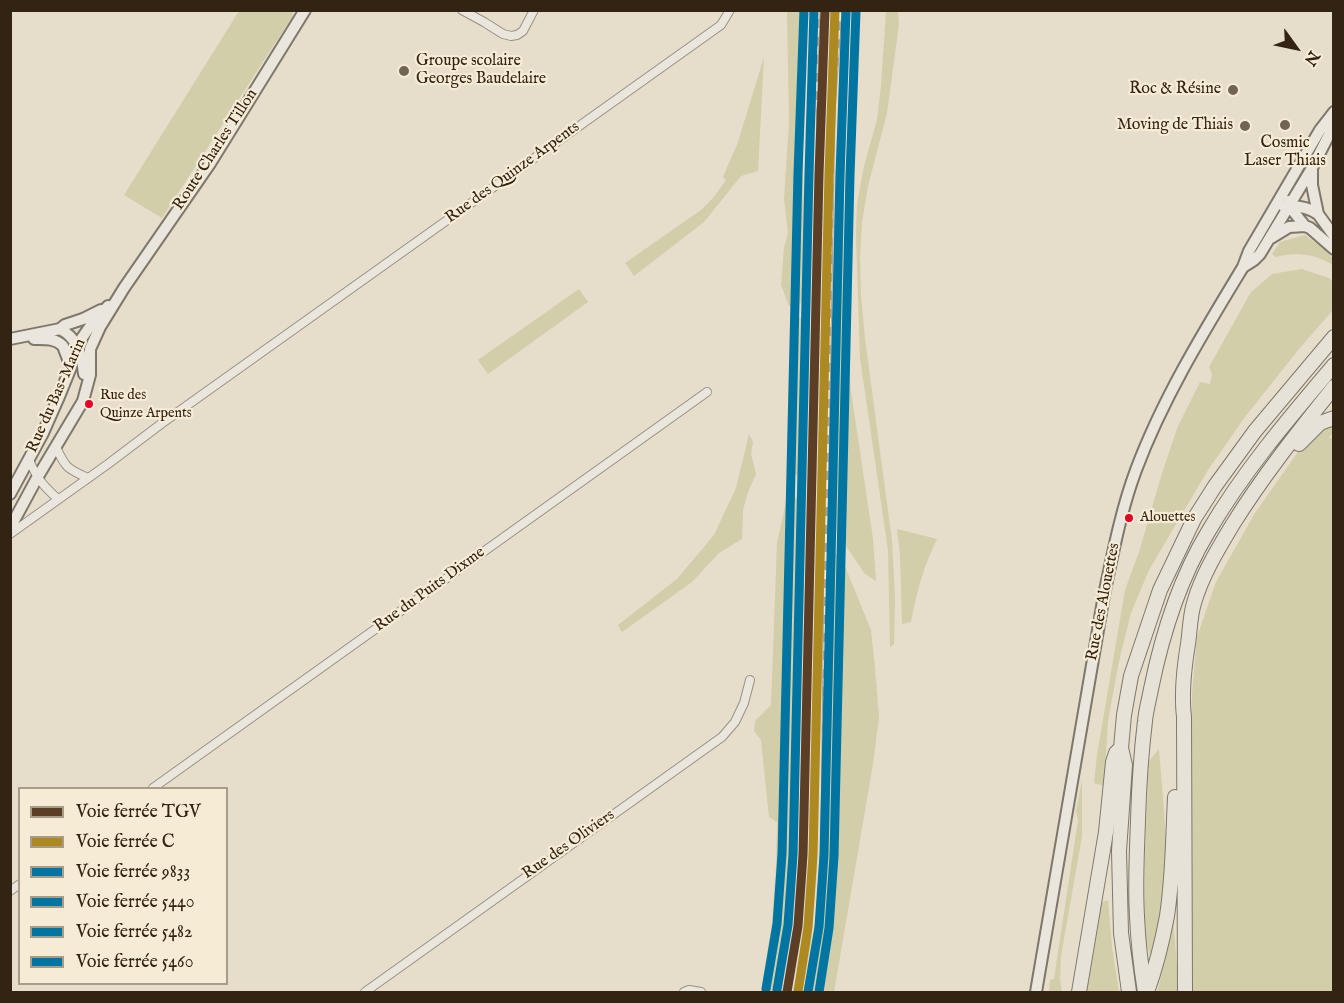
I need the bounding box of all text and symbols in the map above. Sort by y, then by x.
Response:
north arrow [1266,18,1326,78]
text: N [1299,47,1323,69]
place label: Groupe scolaire Georges Baudelaire [416,52,546,90]
marker: Groupe scolaire Georges Baudelaire [397,64,411,78]
place label: Roc & Résine [1129,80,1221,100]
marker: Roc & Résine [1226,83,1240,97]
street label: Route Charles Tillon [170,86,262,214]
place label: Moving de Thiais [1117,116,1233,136]
street label: Rue des Quinze Arpents [442,118,584,228]
marker: Cosmic Laser Thiais [1278,118,1292,132]
marker: Moving de Thiais [1238,119,1252,133]
place label: Cosmic Laser Thiais [1244,134,1326,172]
street label: Rue du Bas-Marin [23,336,91,456]
place label: Rue des Quinze Arpents [100,388,192,420]
marker: Rue des Quinze Arpents [83,398,95,410]
place label: Alouettes [1140,510,1195,526]
marker: Alouettes [1123,512,1135,524]
street label: Rue des Alouettes [1083,542,1125,662]
street label: Rue du Puits Dixme [371,543,489,637]
legend [18,787,228,985]
text: Voie ferrée TGV [76,801,201,824]
street label: Rue des Oliviers [519,806,619,884]
text: Voie ferrée C [76,831,175,854]
text: Voie ferrée 9833 [76,861,190,884]
text: Voie ferrée 5440 [76,891,195,914]
text: Voie ferrée 5482 [76,921,193,944]
text: Voie ferrée 5460 [76,951,193,974]

